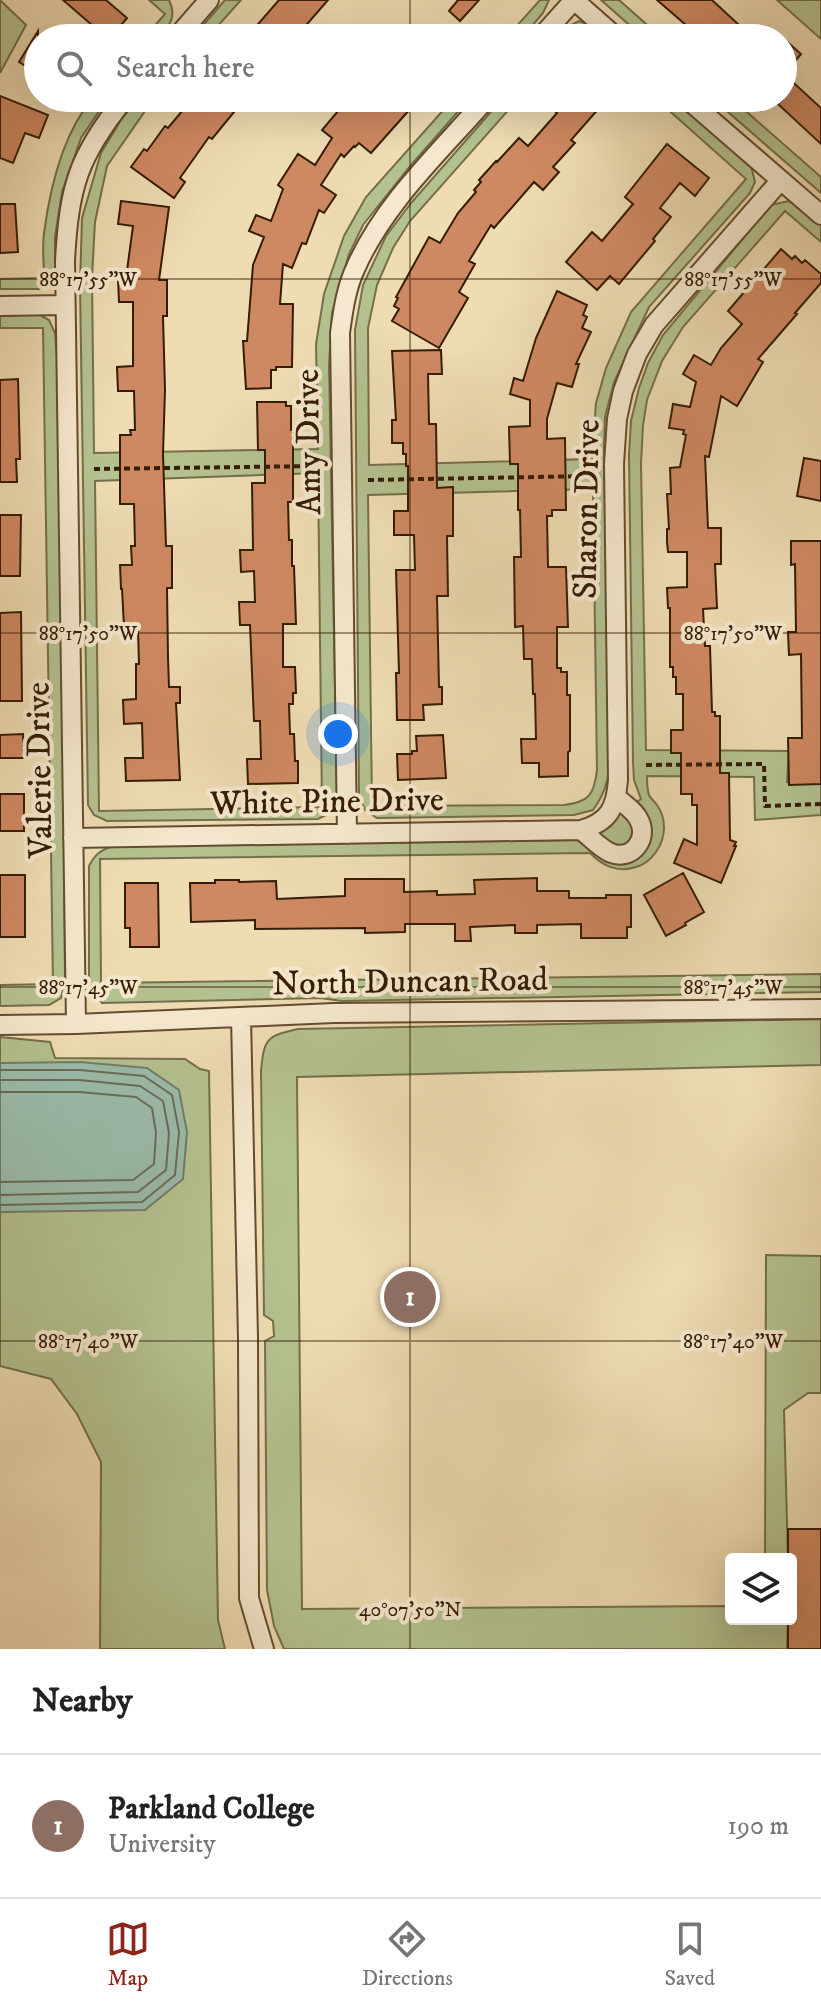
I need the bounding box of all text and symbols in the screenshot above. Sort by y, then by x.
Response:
search box [24,24,797,112]
icon: search [52,46,96,90]
text: Search here [116,50,255,87]
text: 88°17'55"W [39,268,137,293]
text: 88°17'55"W [684,268,782,293]
street label: Amy Drive [287,369,331,515]
street label: Sharon Drive [564,419,610,599]
text: 88°17'50"W [39,622,138,647]
text: 88°17'50"W [684,622,783,647]
street label: Valerie Drive [17,681,63,860]
your location [318,714,358,754]
street label: White Pine Drive [209,779,444,825]
street label: North Duncan Road [272,959,548,1005]
text: 88°17'45"W [39,976,138,1001]
text: 88°17'45"W [684,976,783,1001]
pin: 1 [384,1267,436,1327]
text: 88°17'40"W [38,1330,139,1355]
text: 88°17'40"W [683,1330,784,1355]
map controls [725,1553,797,1625]
button: layers [725,1553,797,1625]
text: 40°07'50"N [359,1598,461,1623]
text: Nearby [32,1680,133,1722]
text: Parkland College [108,1791,315,1828]
text: 1 [53,1810,63,1843]
text: 190 m [727,1810,789,1843]
text: University [108,1828,216,1861]
tab: Map [106,1917,150,1992]
tab: Directions [362,1917,453,1992]
tab: Saved [665,1917,715,1992]

